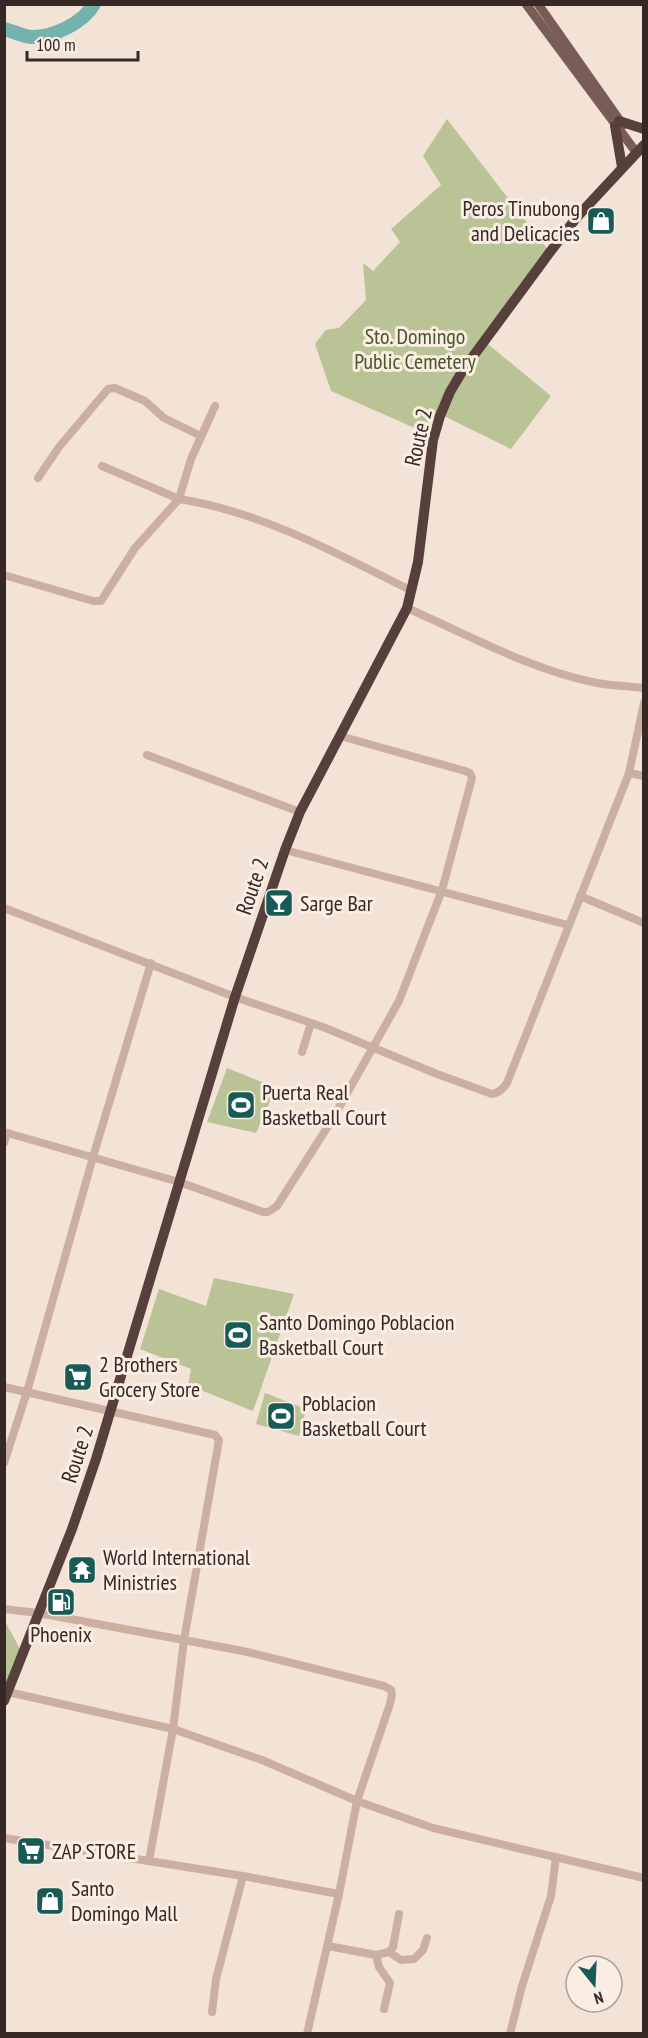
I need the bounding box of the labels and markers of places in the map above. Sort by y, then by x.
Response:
place label: Peros Tinubong and Delicacies [463,194,580,247]
shop icon: Peros Tinubong and Delicacies [585,205,617,237]
bar icon: Sarge Bar [263,887,295,919]
place label: Sarge Bar [300,889,373,917]
place label: Puerta Real Basketball Court [262,1078,386,1131]
sports icon: Puerta Real Basketball Court [225,1089,257,1121]
place label: Santo Domingo Poblacion Basketball Court [259,1308,454,1361]
sports icon: Santo Domingo Poblacion Basketball Court [222,1319,254,1351]
place label: 2 Brothers Grocery Store [99,1350,200,1403]
supermarket icon: 2 Brothers Grocery Store [62,1361,94,1393]
place label: Poblacion Basketball Court [302,1389,426,1442]
sports icon: Poblacion Basketball Court [265,1400,297,1432]
place label: World International Ministries [103,1543,251,1596]
temple icon: World International Ministries [66,1554,98,1586]
fuel station icon: Phoenix [45,1586,77,1618]
place label: Phoenix [30,1620,92,1648]
supermarket icon: ZAP STORE [15,1835,47,1867]
place label: ZAP STORE [52,1837,136,1865]
place label: Santo Domingo Mall [71,1874,178,1927]
shop icon: Santo Domingo Mall [34,1885,66,1917]

